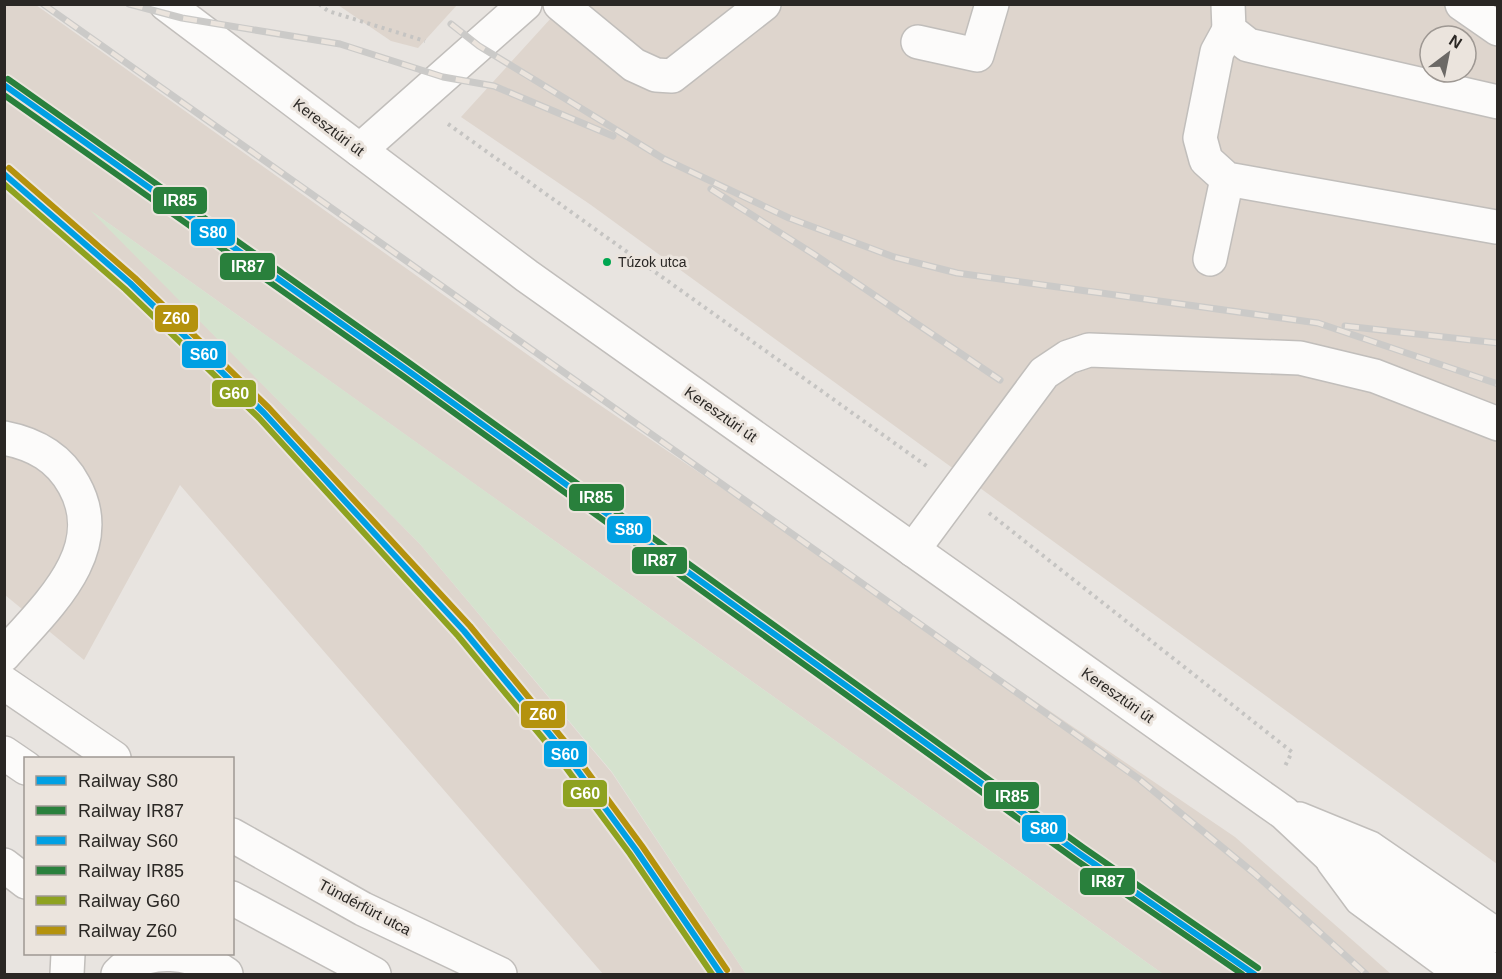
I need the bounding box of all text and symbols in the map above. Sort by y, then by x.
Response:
north arrow [1418,24,1478,84]
text: N [1446,31,1465,52]
street label: Keresztúri út [290,95,368,160]
line badge: IR85 [152,186,208,215]
text: IR85 [163,192,197,209]
line badge: S80 [190,218,236,247]
text: S80 [199,224,227,241]
line badge: IR87 [219,252,276,281]
place label: Túzok utca [618,254,687,270]
marker: Túzok utca [601,256,613,268]
text: IR87 [231,258,265,275]
line badge: Z60 [154,304,199,333]
text: Z60 [162,310,190,327]
line badge: S60 [181,340,227,369]
text: S60 [190,346,218,363]
line badge: G60 [211,379,257,408]
street label: Keresztúri út [682,383,761,446]
text: G60 [219,385,249,402]
line badge: IR85 [568,483,625,512]
text: IR85 [579,489,613,506]
line badge: S80 [606,515,652,544]
text: S80 [615,521,643,538]
line badge: IR87 [631,546,688,575]
text: IR87 [643,552,677,569]
street label: Keresztúri út [1079,664,1158,727]
line badge: Z60 [520,700,566,729]
text: Z60 [529,706,557,723]
line badge: S60 [543,740,588,768]
text: S60 [551,746,579,763]
legend [24,757,234,955]
text: Railway S80 [78,771,178,791]
line badge: G60 [562,779,608,808]
line badge: IR85 [983,781,1040,810]
text: G60 [570,785,600,802]
text: IR85 [995,788,1029,805]
text: Railway IR87 [78,801,184,821]
line badge: S80 [1021,814,1067,843]
text: S80 [1030,820,1058,837]
text: Railway S60 [78,831,178,851]
text: Railway IR85 [78,861,184,881]
line badge: IR87 [1079,867,1136,896]
text: IR87 [1091,873,1125,890]
street label: Tündérfürt utca [316,876,414,939]
text: Railway G60 [78,891,180,911]
text: Railway Z60 [78,921,177,941]

